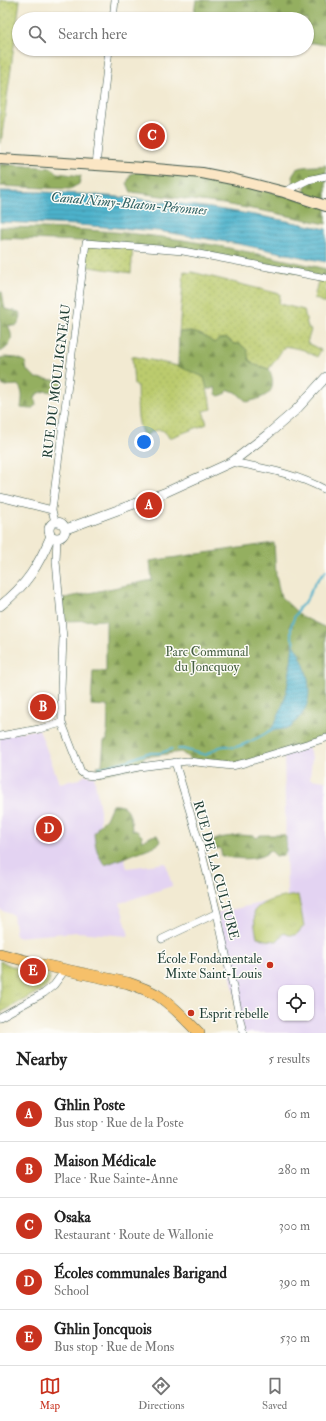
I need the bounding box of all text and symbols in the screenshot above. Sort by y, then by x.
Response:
search box [12,12,314,56]
icon: search [26,23,48,45]
text: Search here [58,25,127,44]
pin: C [139,121,165,151]
water label: Canal Nimy-Blaton-Péronnes [50,188,209,219]
street label: RUE DU MOULIGNEAU [40,303,74,459]
your location [134,432,154,452]
pin: A [136,490,162,520]
park label: Parc Communal du Joncquoy [165,644,249,676]
pin: B [30,692,56,722]
street label: RUE DE LA CULTURE [190,799,242,942]
pin: D [36,814,62,844]
place label: École Fondamentale Mixte Saint-Louis [157,950,263,982]
pin: E [20,956,46,986]
marker: École Fondamentale Mixte Saint-Louis [265,960,275,970]
map controls [278,985,314,1021]
button: locate [278,985,314,1021]
place label: Esprit rebelle [199,1006,269,1023]
marker: Esprit rebelle [186,1008,196,1018]
text: Nearby [16,1049,67,1070]
text: 5 results [268,1051,310,1067]
text: Ghlin Poste [54,1096,125,1115]
text: A [25,1106,33,1122]
text: 60 m [284,1106,310,1122]
text: Bus stop · Rue de la Poste [54,1115,184,1131]
text: Maison Médicale [54,1152,156,1171]
text: B [25,1162,33,1178]
text: 280 m [278,1162,310,1178]
text: Place · Rue Sainte-Anne [54,1171,178,1187]
text: Osaka [54,1208,91,1227]
text: C [24,1218,34,1234]
text: 300 m [279,1218,310,1234]
text: Restaurant · Route de Wallonie [54,1227,213,1243]
text: Écoles communales Barigand [54,1264,227,1283]
text: D [24,1274,34,1290]
text: 390 m [279,1274,310,1290]
text: School [54,1283,89,1299]
text: Ghlin Joncquois [54,1320,152,1339]
text: E [24,1330,34,1346]
text: 530 m [280,1330,310,1346]
text: Bus stop · Rue de Mons [54,1339,174,1355]
tab: Map [39,1375,61,1412]
tab: Directions [138,1375,185,1412]
tab: Saved [262,1375,287,1412]

